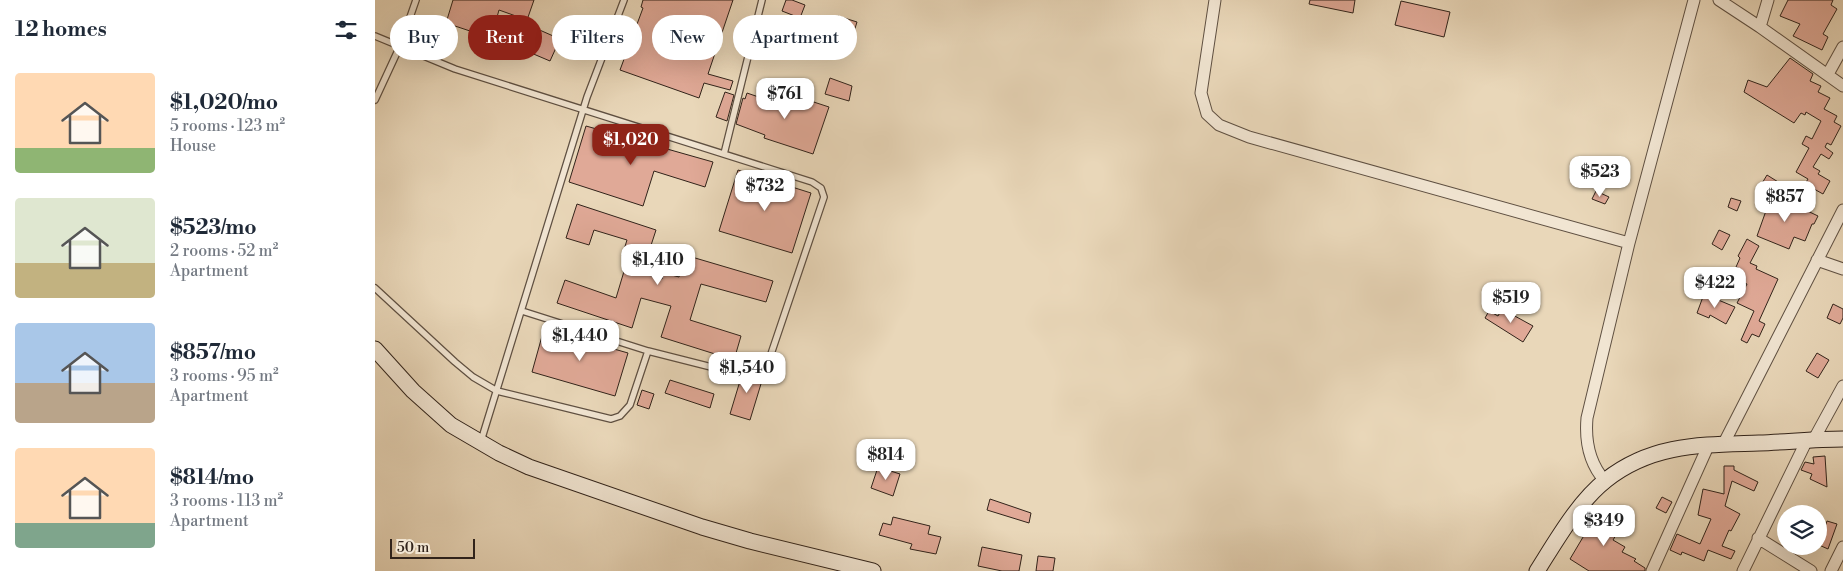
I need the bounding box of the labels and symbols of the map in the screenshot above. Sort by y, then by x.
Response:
pin: $761 [755,78,815,120]
pin: $1,020 [590,124,672,166]
pin: $523 [1570,156,1630,198]
pin: $732 [735,170,795,212]
pin: $857 [1755,180,1815,223]
pin: $1,410 [617,244,699,286]
pin: $422 [1685,266,1745,309]
pin: $519 [1481,282,1541,324]
pin: $1,440 [539,320,621,362]
pin: $1,540 [706,352,788,394]
pin: $814 [856,438,916,481]
pin: $349 [1574,504,1634,547]
scale bar [390,536,475,559]

